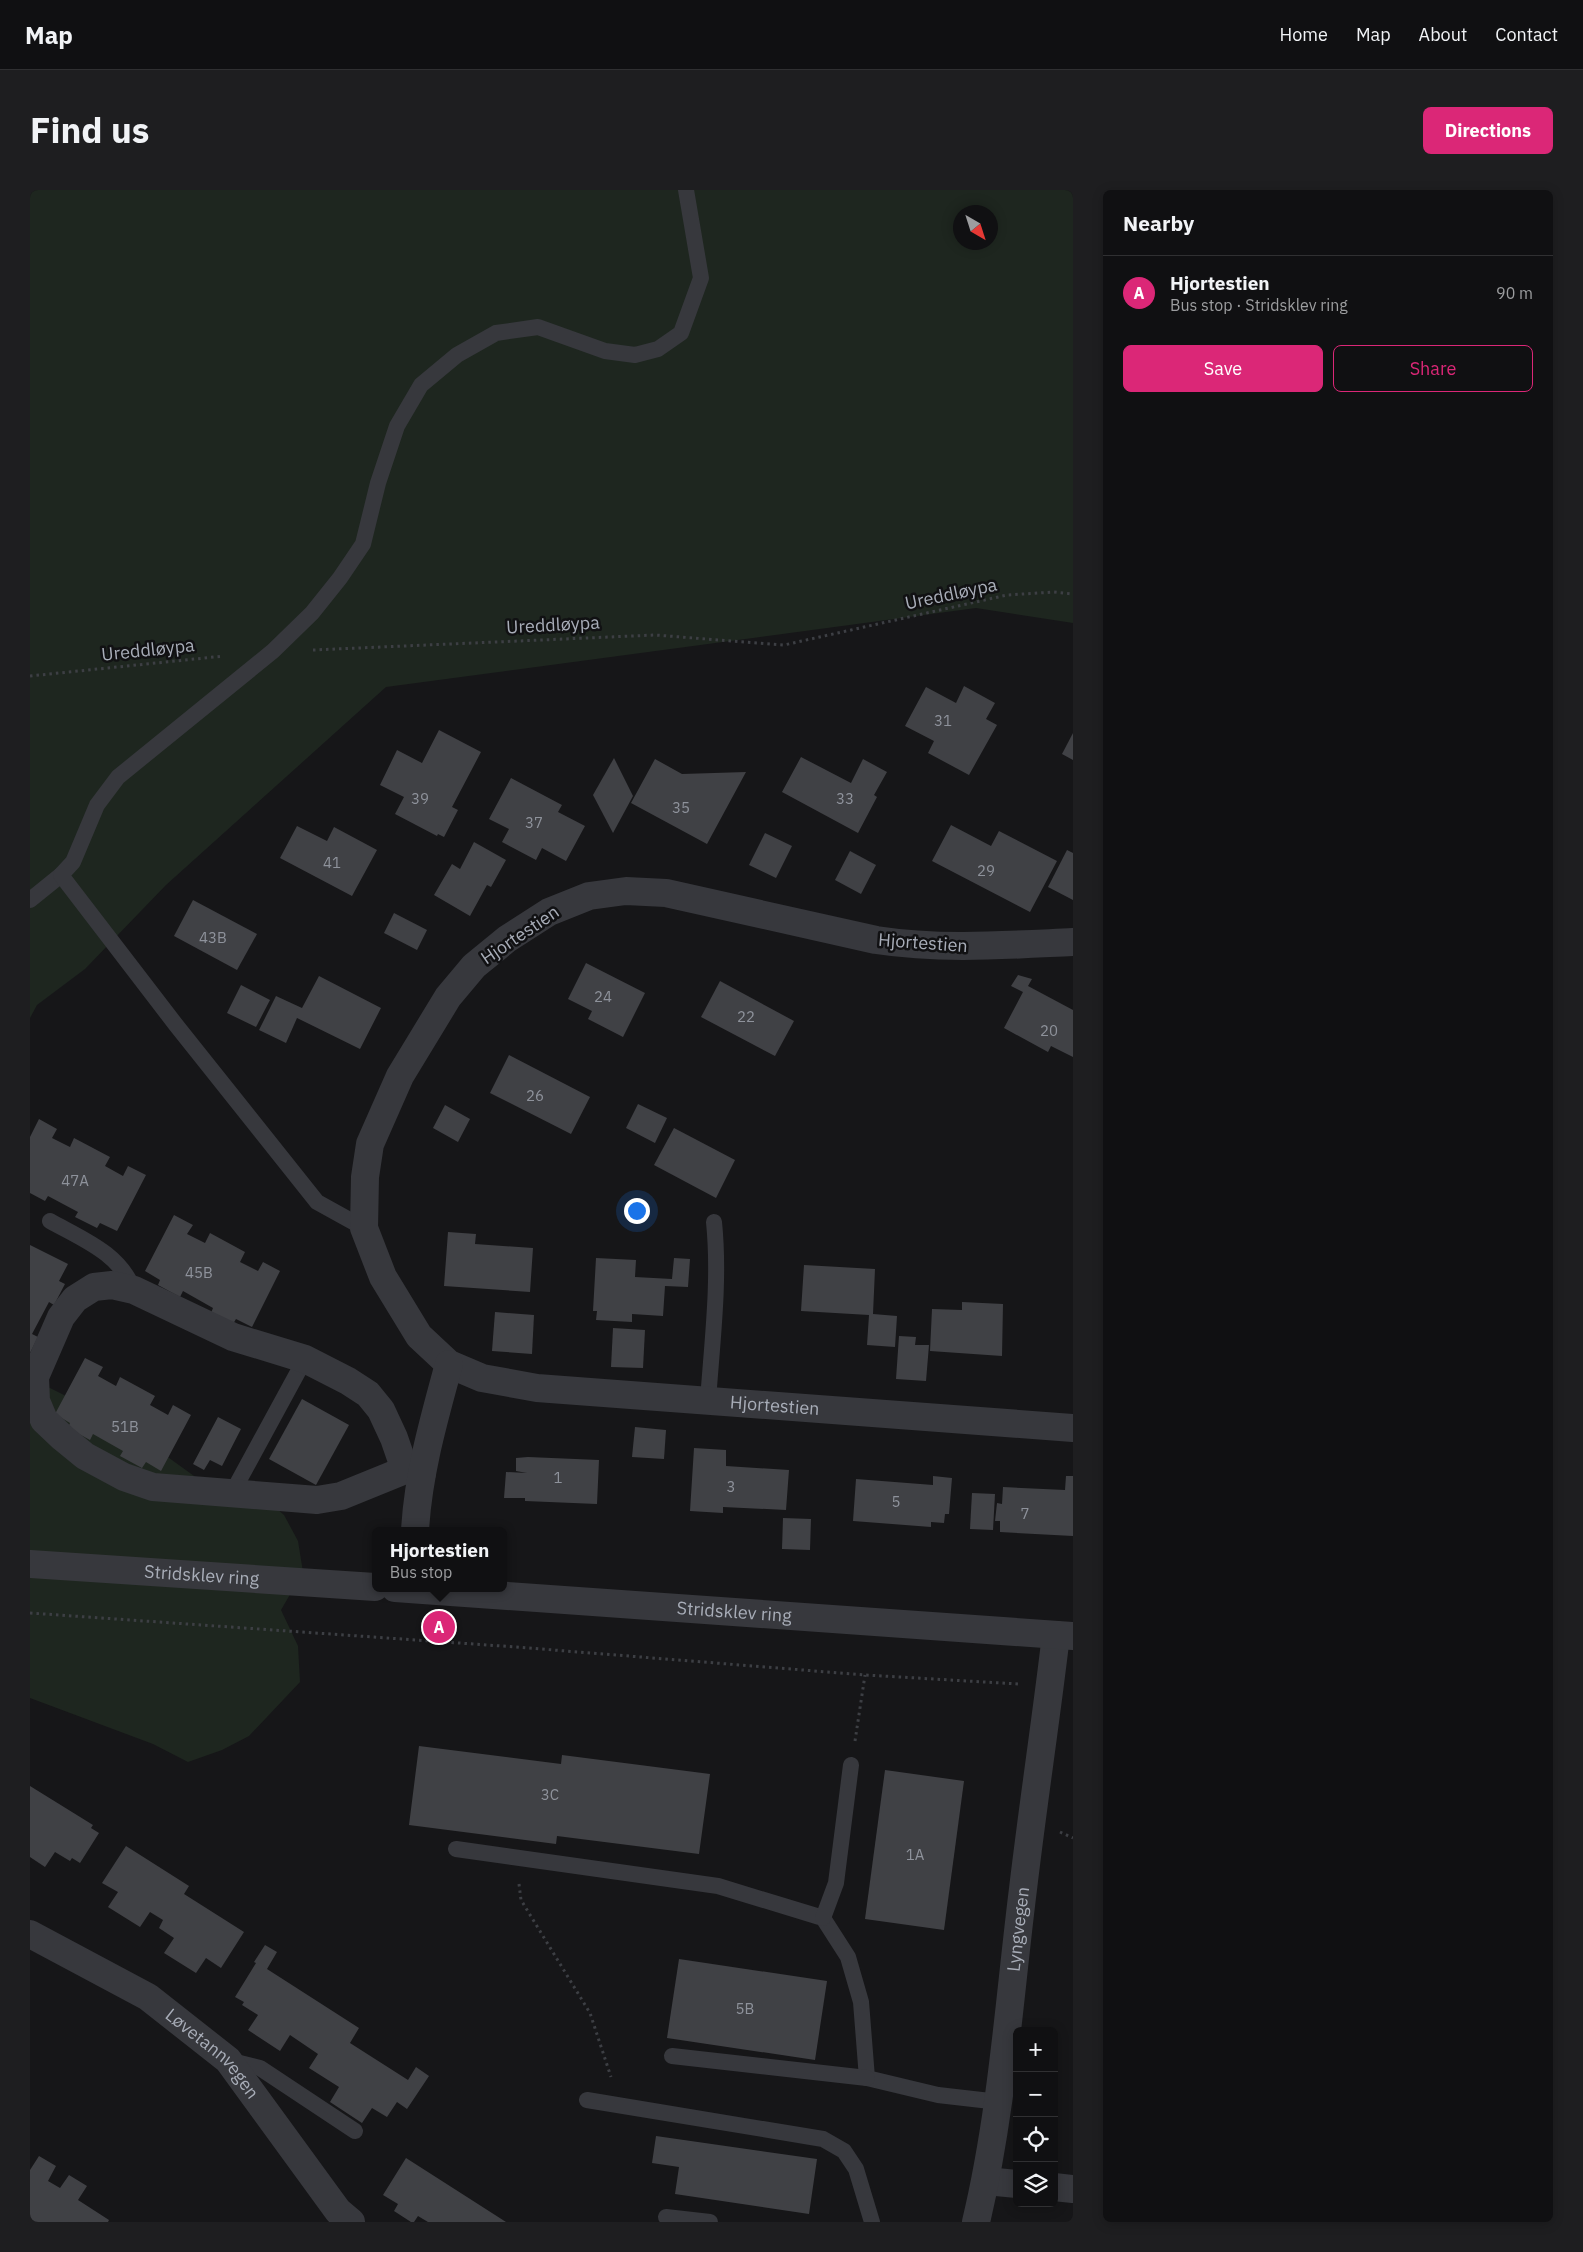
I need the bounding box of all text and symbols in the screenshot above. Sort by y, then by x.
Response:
text: Map [25,19,73,51]
text: Home [1280,23,1328,46]
text: Map [1356,23,1391,46]
text: About [1419,23,1467,46]
text: Contact [1495,23,1558,46]
text: Find us [30,107,149,153]
button: Directions [1423,107,1553,154]
north arrow [953,205,998,250]
text: Nearby [1123,209,1194,237]
text: Hjortestien [1170,271,1270,295]
text: A [1134,283,1144,303]
text: 90 m [1496,283,1533,303]
text: Bus stop · Stridsklev ring [1170,295,1348,315]
button: Save [1123,345,1323,392]
button: Share [1333,345,1533,392]
street label: Ureddløypa [903,572,999,614]
street label: Ureddløypa [506,611,601,638]
street label: Ureddløypa [100,633,196,666]
house number: 31 [934,711,952,730]
house number: 39 [411,789,429,808]
house number: 33 [836,789,854,808]
house number: 35 [672,798,690,817]
house number: 37 [525,813,543,832]
house number: 41 [323,853,341,872]
house number: 29 [977,861,995,880]
street label: Hjortestien [476,900,563,969]
house number: 43B [199,928,227,947]
street label: Hjortestien [877,928,969,957]
house number: 24 [594,987,612,1006]
house number: 22 [737,1007,755,1026]
house number: 20 [1040,1021,1058,1040]
house number: 26 [526,1086,544,1105]
house number: 47A [61,1171,89,1190]
your location [624,1198,650,1224]
house number: 45B [185,1263,213,1282]
street label: Hjortestien [729,1390,820,1420]
house number: 51B [111,1417,139,1436]
house number: 1 [553,1468,563,1487]
house number: 3 [726,1477,736,1496]
house number: 5 [891,1492,901,1511]
house number: 7 [1020,1504,1030,1523]
popup [372,1527,507,1592]
text: Hjortestien [390,1538,489,1562]
street label: Stridsklev ring [143,1560,260,1590]
text: Bus stop [390,1562,452,1582]
street label: Stridsklev ring [676,1596,793,1627]
pin: A [423,1608,455,1646]
house number: 3C [541,1785,559,1804]
house number: 1A [906,1845,925,1864]
street label: Lyngvegen [1002,1885,1034,1973]
house number: 5B [736,1999,754,2018]
street label: Løvetannvegen [161,2003,264,2103]
map controls [1013,2027,1058,2207]
button: + [1013,2027,1058,2072]
button: − [1013,2072,1058,2117]
button: locate [1013,2117,1058,2162]
button: layers [1013,2162,1058,2207]

